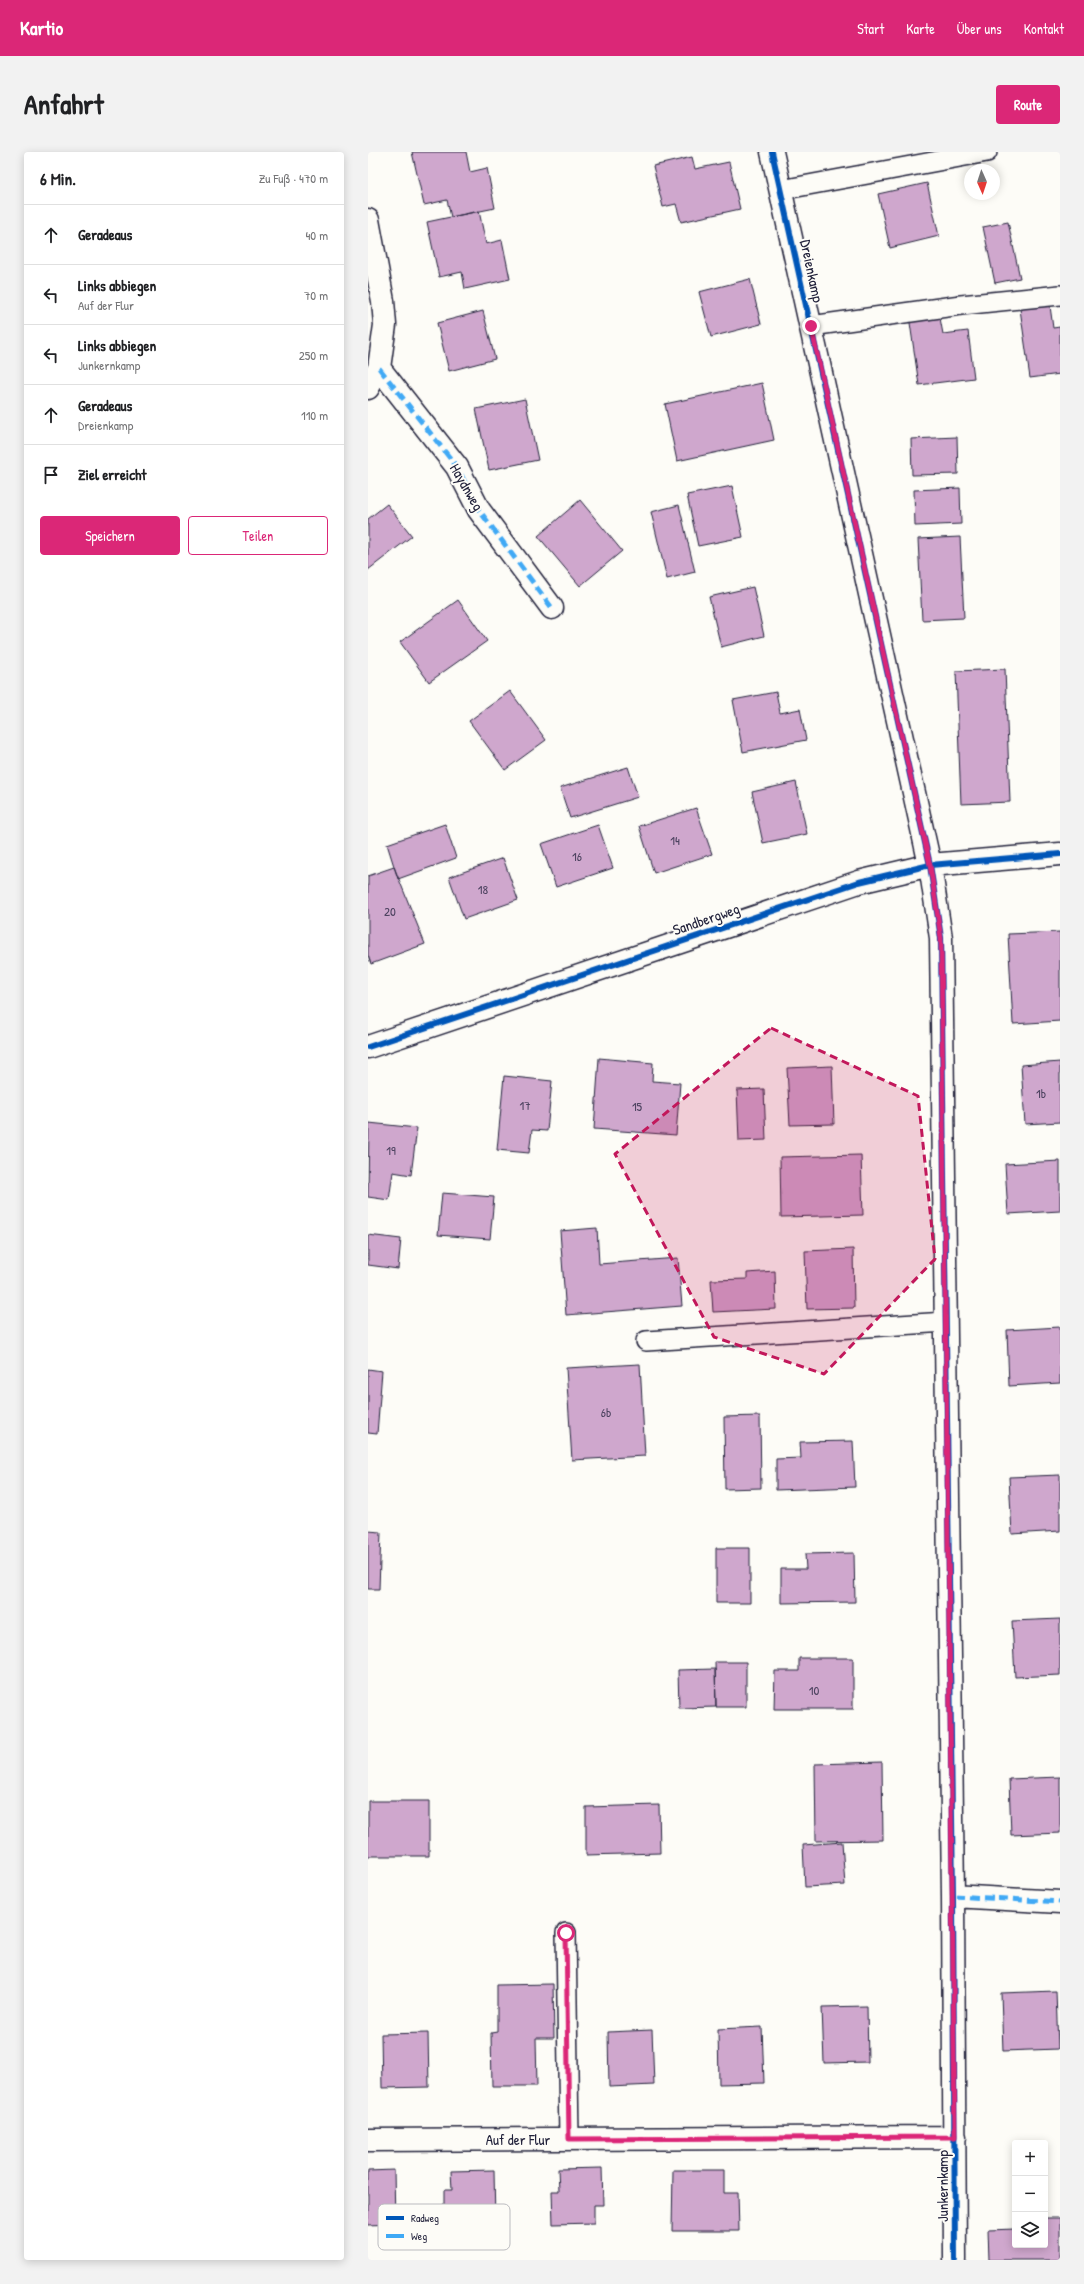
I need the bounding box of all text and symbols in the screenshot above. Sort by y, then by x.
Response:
text: Kartio [20,15,63,41]
text: Start [857,19,884,38]
text: Karte [906,19,935,38]
text: Über uns [957,19,1002,38]
text: Kontakt [1024,19,1064,38]
text: Anfahrt [24,85,104,123]
button: Route [996,85,1060,124]
north arrow [964,164,1000,200]
text: 6 Min. [40,167,76,190]
text: Zu Fuß · 470 m [259,169,328,187]
icon: ahead [40,224,62,246]
text: Geradeaus [78,224,132,245]
text: 40 m [305,226,328,244]
street label: Dreienkamp [795,238,829,305]
text: Links abbiegen [78,275,156,296]
icon: left [40,284,62,306]
text: 70 m [304,286,328,304]
text: Auf der Flur [78,296,134,314]
route end [802,317,820,335]
text: Links abbiegen [78,335,156,356]
icon: left [40,344,62,366]
text: 250 m [299,346,328,364]
text: Junkernkamp [78,356,140,374]
text: Geradeaus [78,395,132,416]
icon: ahead [40,404,62,426]
text: 110 m [301,406,328,424]
text: Dreienkamp [78,416,133,434]
street label: Haydnweg [445,459,489,515]
icon: arrive [40,464,62,486]
text: Ziel erreicht [78,464,147,485]
button: Speichern [40,516,180,555]
button: Teilen [188,516,328,555]
house number: 14 [670,831,680,849]
house number: 16 [572,847,582,865]
house number: 18 [478,880,489,898]
street label: Sandbergweg [670,898,743,940]
house number: 20 [384,902,396,920]
house number: 1b [1036,1084,1046,1102]
house number: 17 [519,1096,531,1114]
house number: 15 [632,1097,643,1115]
house number: 19 [386,1141,396,1159]
house number: 6b [601,1403,611,1421]
house number: 10 [809,1681,819,1699]
route start [557,1924,575,1942]
street label: Auf der Flur [486,2129,551,2150]
map controls [1012,2140,1048,2248]
button: + [1012,2140,1048,2176]
street label: Junkernkamp [932,2150,953,2222]
button: − [1012,2176,1048,2212]
legend [378,2204,510,2250]
text: Radweg [411,2211,439,2225]
button: layers [1012,2212,1048,2248]
text: Weg [411,2229,427,2243]

